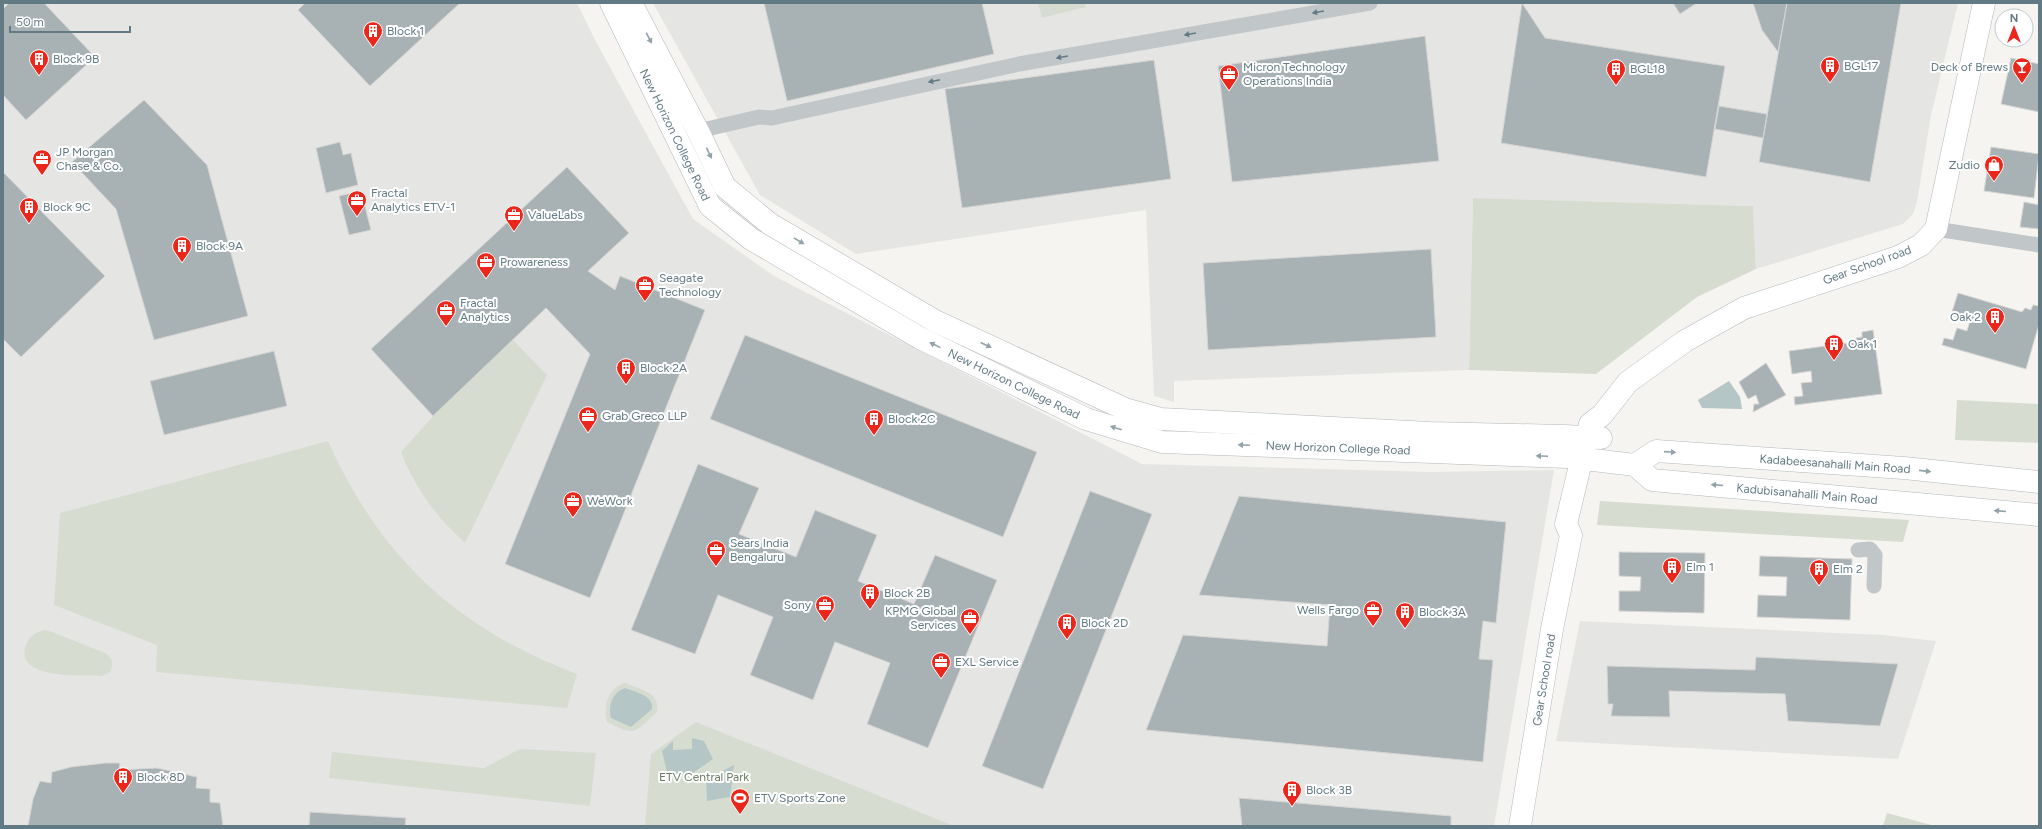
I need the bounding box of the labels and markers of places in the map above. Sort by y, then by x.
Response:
building icon: Block 1 [362,20,384,48]
place label: Block 1 [387,24,424,38]
building icon: Block 9B [28,48,50,76]
place label: Block 9B [53,52,99,66]
building icon: BGL17 [1819,55,1841,83]
bar icon: Deck of Brews [2011,56,2033,84]
building icon: BGL18 [1605,58,1627,86]
place label: BGL17 [1844,59,1879,73]
place label: Micron Technology Operations India [1243,60,1346,88]
place label: Deck of Brews [1931,60,2008,74]
place label: BGL18 [1630,62,1665,76]
office icon: Micron Technology Operations India [1218,63,1240,91]
place label: JP Morgan Chase & Co. [56,145,121,173]
office icon: JP Morgan Chase & Co. [31,148,53,176]
shop icon: Zudio [1983,154,2005,182]
place label: Zudio [1949,158,1980,172]
place label: Fractal Analytics ETV-1 [371,186,455,214]
office icon: Fractal Analytics ETV-1 [346,189,368,217]
building icon: Block 9C [18,196,40,224]
place label: Block 9C [43,200,91,214]
office icon: ValueLabs [503,204,525,232]
place label: ValueLabs [528,208,583,222]
building icon: Block 9A [171,235,193,263]
place label: Block 9A [196,239,243,253]
office icon: Prowareness [475,251,497,279]
place label: Prowareness [500,255,569,269]
place label: Seagate Technology [659,271,722,299]
office icon: Seagate Technology [634,274,656,302]
place label: Fractal Analytics [460,296,510,324]
office icon: Fractal Analytics [435,299,457,327]
building icon: Oak 2 [1984,306,2006,334]
place label: Oak 2 [1950,310,1981,324]
building icon: Oak 1 [1823,333,1845,361]
place label: Oak 1 [1848,337,1877,351]
building icon: Block 2A [615,357,637,385]
place label: Block 2A [640,361,687,375]
office icon: Grab Greco LLP [577,405,599,433]
building icon: Block 2C [863,408,885,436]
place label: Grab Greco LLP [602,409,687,423]
place label: Block 2C [888,412,936,426]
office icon: WeWork [562,490,584,518]
place label: WeWork [587,494,633,508]
place label: Sears India Bengaluru [730,536,789,564]
office icon: Sears India Bengaluru [705,539,727,567]
building icon: Elm 1 [1661,556,1683,584]
building icon: Elm 2 [1808,558,1830,586]
place label: Elm 1 [1686,560,1714,574]
place label: Elm 2 [1833,562,1863,576]
building icon: Block 2B [859,582,881,610]
place label: Block 2B [884,586,930,600]
office icon: Sony [814,594,836,622]
place label: Sony [784,598,812,612]
office icon: Wells Fargo [1362,599,1384,627]
building icon: Block 3A [1394,601,1416,629]
place label: Wells Fargo [1297,603,1359,617]
place label: KPMG Global Services [885,604,956,632]
place label: Block 3A [1419,605,1466,619]
office icon: KPMG Global Services [959,607,981,635]
building icon: Block 2D [1056,612,1078,640]
place label: Block 2D [1081,616,1128,630]
office icon: EXL Service [930,651,952,679]
place label: EXL Service [955,655,1019,669]
building icon: Block 8D [112,766,134,794]
place label: Block 8D [137,770,185,784]
building icon: Block 3B [1281,779,1303,807]
place label: Block 3B [1306,783,1352,797]
sports icon: ETV Sports Zone [729,787,751,815]
place label: ETV Sports Zone [754,791,846,805]

